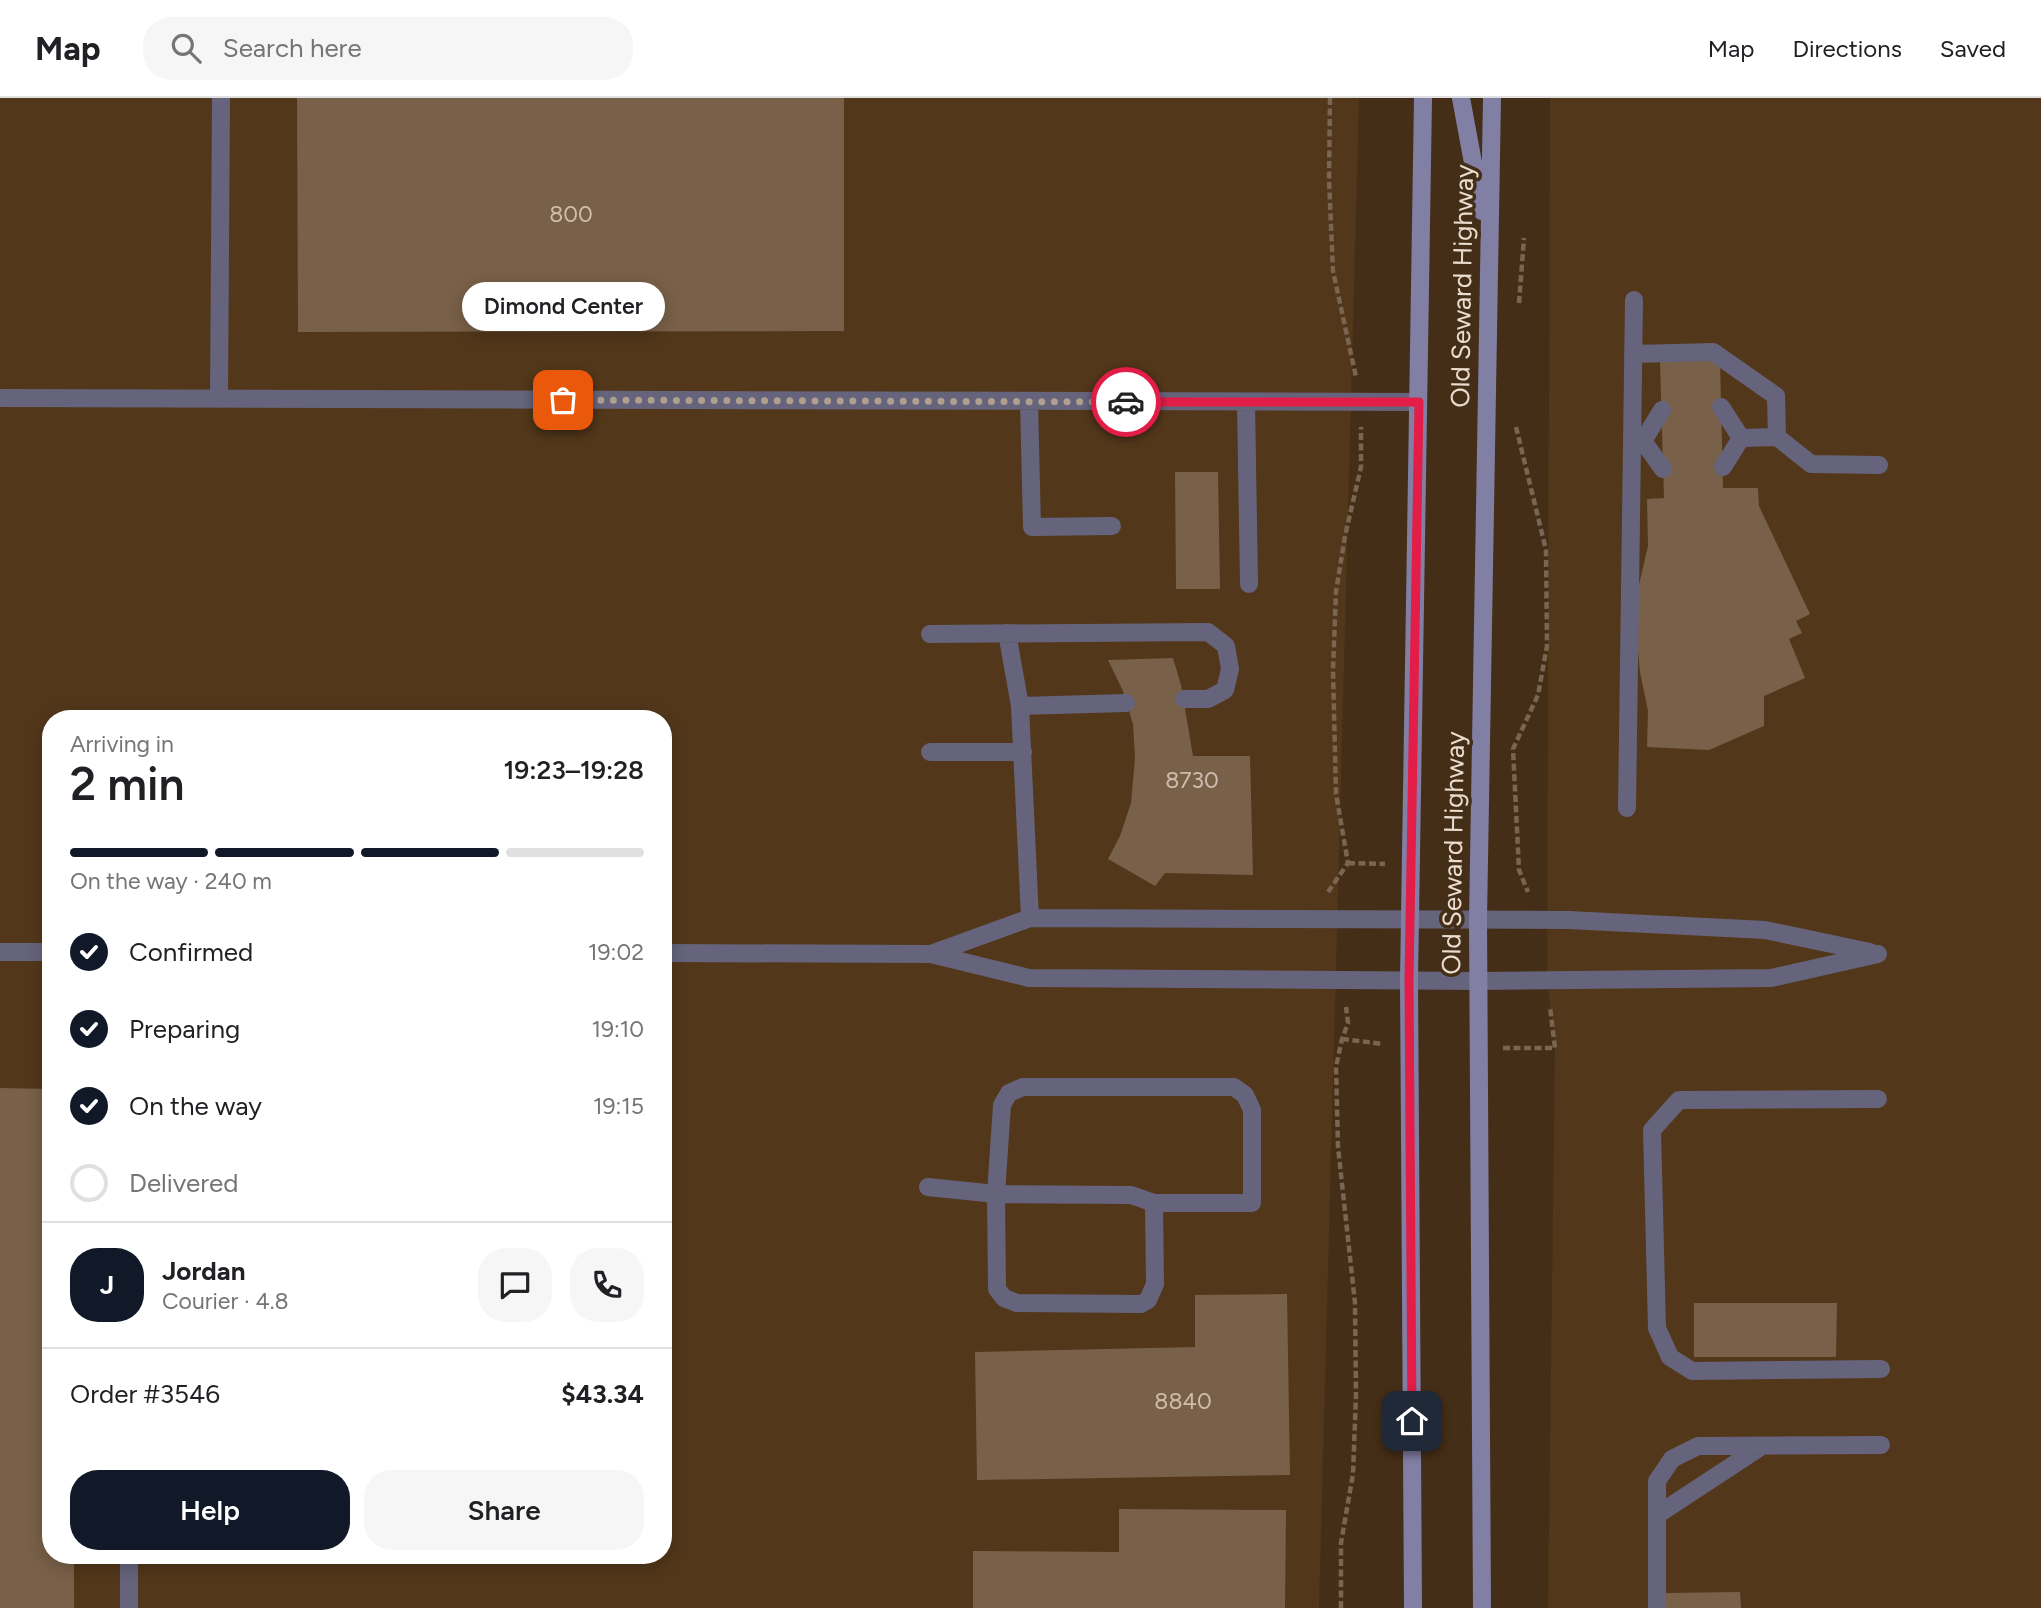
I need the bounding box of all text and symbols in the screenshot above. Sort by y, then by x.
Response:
search box [143,17,633,80]
text: Map [35,29,101,68]
icon: search [167,29,205,67]
text: Search here [223,32,362,64]
text: Map [1708,34,1754,63]
text: Directions [1792,34,1902,63]
text: Saved [1940,34,2006,63]
street label: Old Seward Highway [1444,164,1480,408]
house number: 800 [549,200,593,228]
callout: Dimond Center [462,281,664,330]
text: Dimond Center [484,292,643,320]
courier [1091,367,1161,437]
pin [533,370,593,430]
icon: bag [544,381,582,419]
icon: car [1107,383,1145,421]
text: Arriving in [70,730,174,758]
street label: Old Seward Highway [1435,731,1471,975]
text: 19:23–19:28 [503,754,644,786]
text: 2 min [70,756,185,812]
house number: 8730 [1165,766,1219,794]
text: On the way · 240 m [70,867,272,895]
icon: check [70,933,108,971]
text: Confirmed [129,936,253,968]
text: 19:02 [588,938,644,966]
icon: check [70,1010,108,1048]
text: Preparing [129,1013,240,1045]
text: 19:10 [591,1015,644,1043]
icon: check [70,1087,108,1125]
text: On the way [129,1090,262,1122]
text: 19:15 [593,1092,644,1120]
text: Delivered [129,1167,238,1199]
button: chat [478,1248,552,1322]
button: phone [570,1248,644,1322]
text: Jordan [162,1255,245,1287]
text: J [100,1269,114,1301]
text: Courier · 4.8 [162,1287,289,1315]
text: Order #3546 [70,1378,220,1410]
text: $43.34 [561,1378,644,1410]
house number: 8840 [1154,1387,1212,1415]
pin [1382,1391,1442,1451]
icon: home [1393,1402,1431,1440]
button: Help [70,1470,350,1550]
button: Share [364,1470,644,1550]

